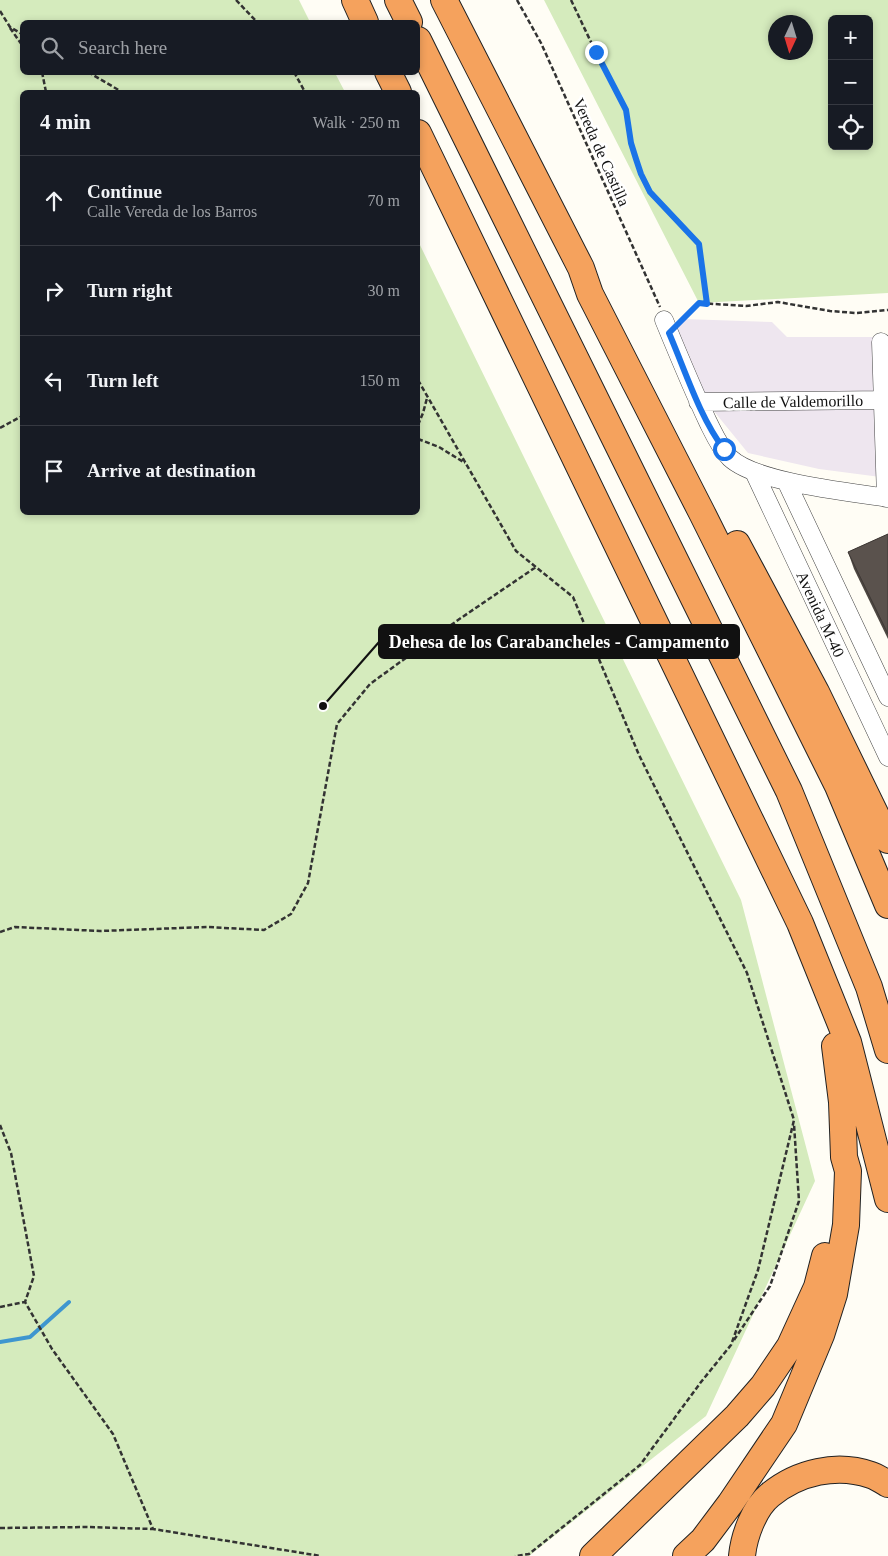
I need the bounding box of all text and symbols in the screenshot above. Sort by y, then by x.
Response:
north arrow [768,15,813,60]
map controls [828,15,873,150]
button: + [828,15,873,60]
search box [20,20,420,75]
icon: search [38,34,66,62]
text: Search here [78,37,167,58]
route end [585,41,608,64]
button: − [828,60,873,105]
street label: Vereda de Castilla [570,96,633,209]
button: locate [828,105,873,150]
text: 4 min [40,110,91,134]
text: Walk · 250 m [313,114,400,131]
text: Continue [87,181,162,202]
icon: ahead [40,187,68,215]
text: 70 m [368,192,400,209]
text: Calle Vereda de los Barros [87,203,257,220]
icon: right [40,277,68,305]
text: Turn right [87,280,172,301]
text: 30 m [368,282,400,299]
icon: left [40,367,68,395]
text: Turn left [87,370,159,391]
text: 150 m [360,372,400,389]
street label: Calle de Valdemorillo [723,392,863,411]
route start [713,438,736,461]
icon: arrive [40,457,68,485]
text: Arrive at destination [87,460,256,481]
street label: Avenida M-40 [793,569,848,660]
callout: Dehesa de los Carabancheles - Campamento [379,625,739,658]
text: Dehesa de los Carabancheles - Campamento [389,632,729,652]

